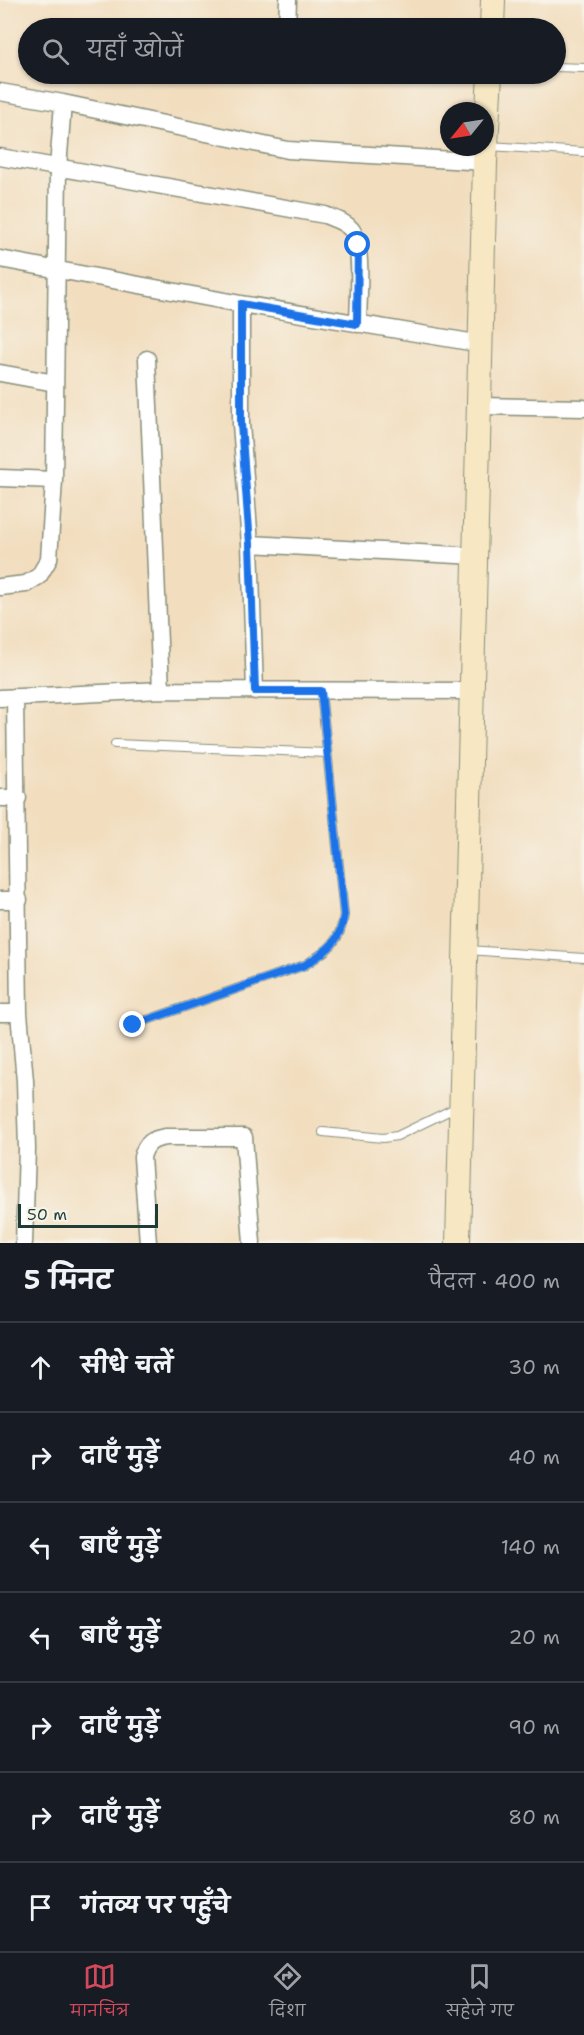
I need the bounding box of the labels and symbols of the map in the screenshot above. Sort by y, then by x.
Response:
north arrow [440,102,494,156]
route start [344,231,370,257]
route end [119,1011,145,1037]
scale bar [18,1201,158,1228]

